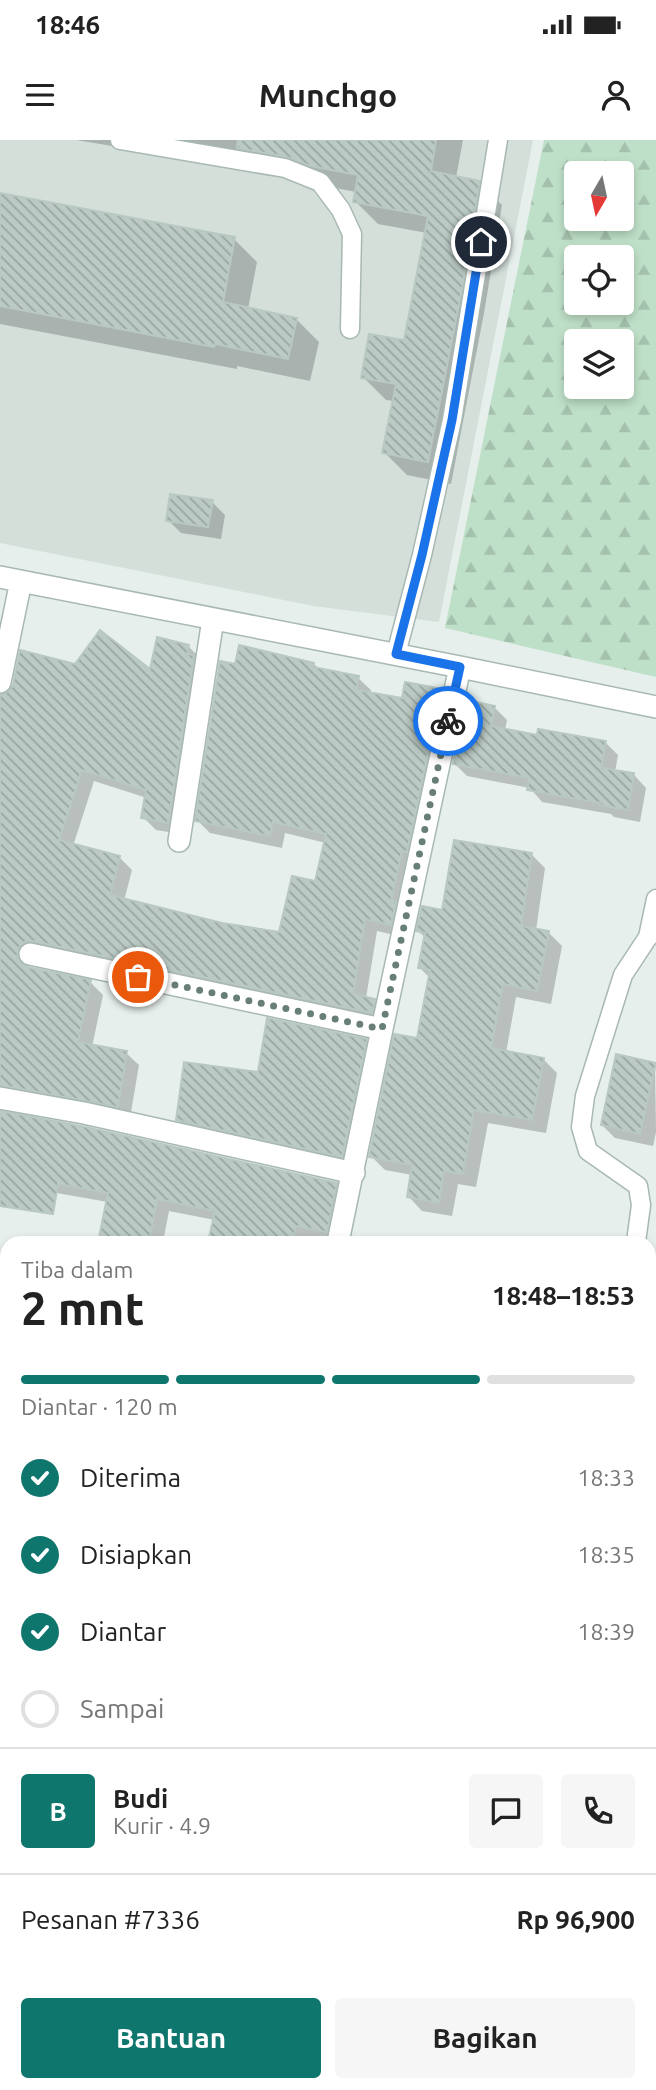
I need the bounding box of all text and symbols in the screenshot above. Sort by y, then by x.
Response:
text: 18:46 [35,10,100,39]
icon: menu [21,76,59,114]
icon: person [597,76,635,114]
text: Munchgo [259,77,397,113]
north arrow [564,161,634,231]
map controls [564,161,634,399]
pin [451,212,511,272]
icon: home [462,223,500,261]
button: locate [564,245,634,315]
button: layers [564,329,634,399]
courier [413,686,483,756]
icon: bike [429,702,467,740]
pin [108,947,168,1007]
icon: bag [119,958,157,996]
text: Tiba dalam [21,1257,133,1282]
text: 18:48–18:53 [492,1281,635,1310]
text: 2 mnt [21,1282,144,1334]
text: Diantar · 120 m [21,1394,178,1419]
icon: check [21,1459,59,1497]
text: Diterima [80,1463,181,1492]
text: 18:33 [577,1465,635,1490]
icon: check [21,1536,59,1574]
text: Disiapkan [80,1540,192,1569]
text: 18:35 [577,1542,635,1567]
icon: check [21,1613,59,1651]
text: Diantar [80,1617,166,1646]
text: 18:39 [577,1619,635,1644]
text: Sampai [80,1694,164,1723]
button: chat [469,1774,543,1848]
button: phone [561,1774,635,1848]
text: Budi [113,1784,168,1813]
text: B [49,1797,67,1826]
text: Kurir · 4.9 [113,1813,211,1838]
text: Pesanan #7336 [21,1905,200,1934]
text: Rp 96,900 [516,1905,635,1934]
button: Bantuan [21,1998,321,2078]
button: Bagikan [335,1998,635,2078]

